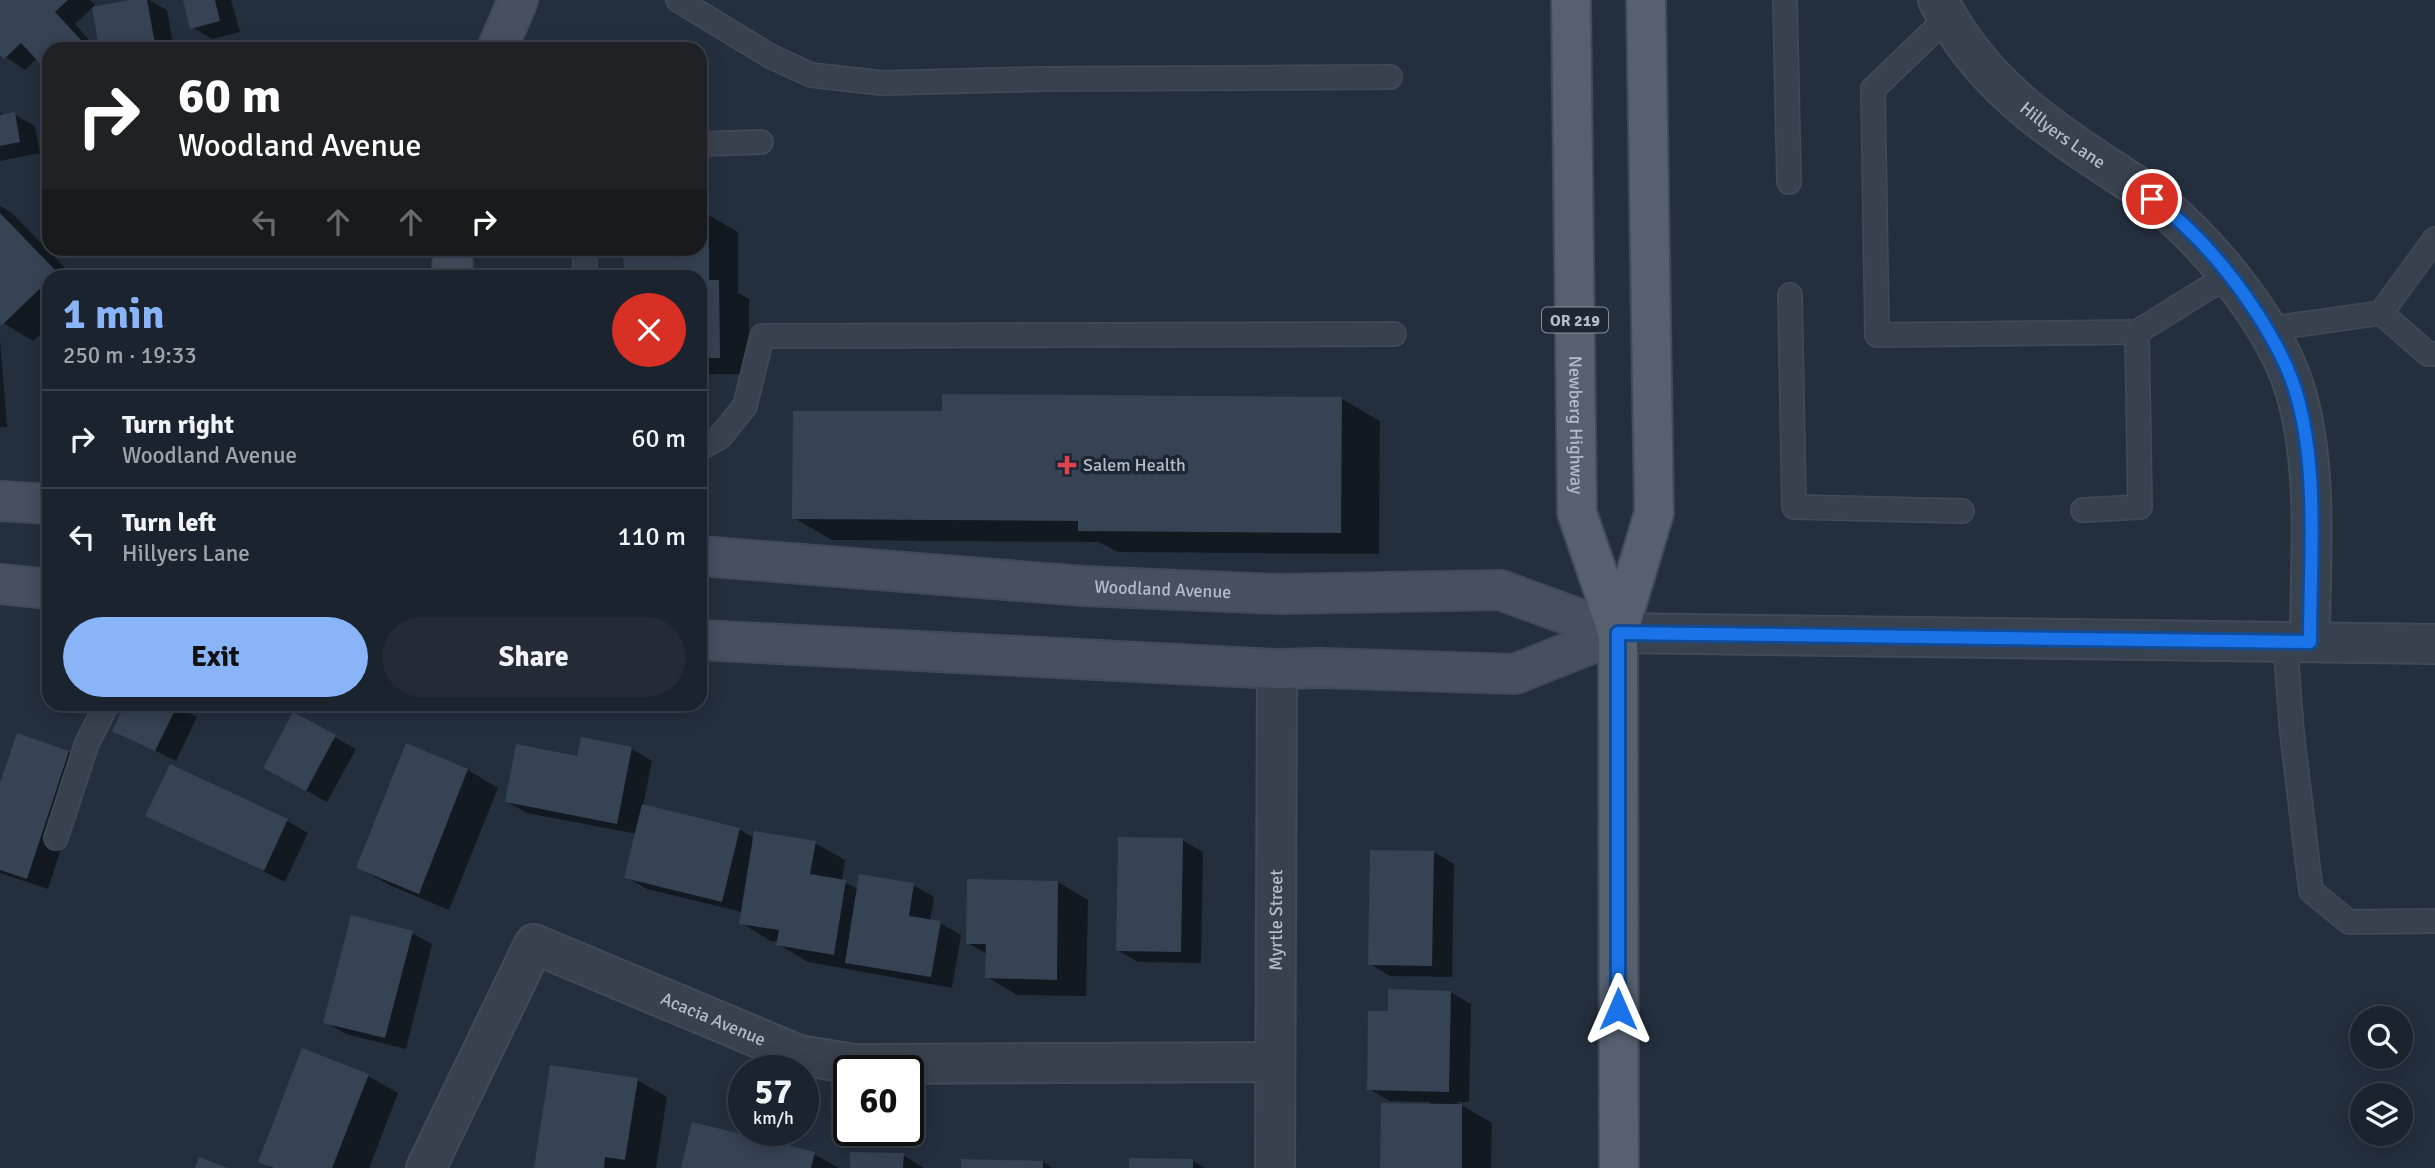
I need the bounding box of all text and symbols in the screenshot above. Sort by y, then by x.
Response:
text: 60 m [178,66,281,126]
icon: right [63,70,154,161]
street label: Hillyers Lane [2016,97,2110,173]
text: Woodland Avenue [178,126,421,165]
pin [2122,169,2182,229]
icon: arrive [2133,180,2171,218]
icon: left [246,203,284,241]
icon: ahead [319,203,357,241]
icon: ahead [392,203,430,241]
icon: right [465,203,503,241]
text: 1 min [63,289,164,340]
button: close [612,293,686,367]
road number: OR 219 [1542,308,1608,332]
text: 250 m · 19:33 [63,341,197,370]
street label: Newberg Highway [1564,355,1588,495]
text: Turn right [122,409,234,441]
icon: right [63,420,101,458]
text: 60 m [631,423,686,455]
text: Woodland Avenue [122,441,297,470]
place label: Salem Health [1083,454,1186,476]
marker: Salem Health [1057,455,1077,475]
text: Turn left [122,507,216,539]
icon: left [63,518,101,556]
text: 110 m [617,521,686,553]
text: Hillyers Lane [122,539,250,568]
street label: Woodland Avenue [1094,575,1232,603]
button: Exit [63,617,368,697]
button: Share [382,617,686,697]
street label: Myrtle Street [1265,869,1287,971]
position arrow [1581,972,1655,1046]
street label: Acacia Avenue [658,987,769,1051]
map controls [2350,1006,2413,1146]
button: search [2350,1006,2413,1069]
speed limit sign: 60 [833,1055,924,1146]
text: 57 [755,1070,792,1113]
button: layers [2350,1083,2413,1146]
text: km/h [753,1107,794,1129]

